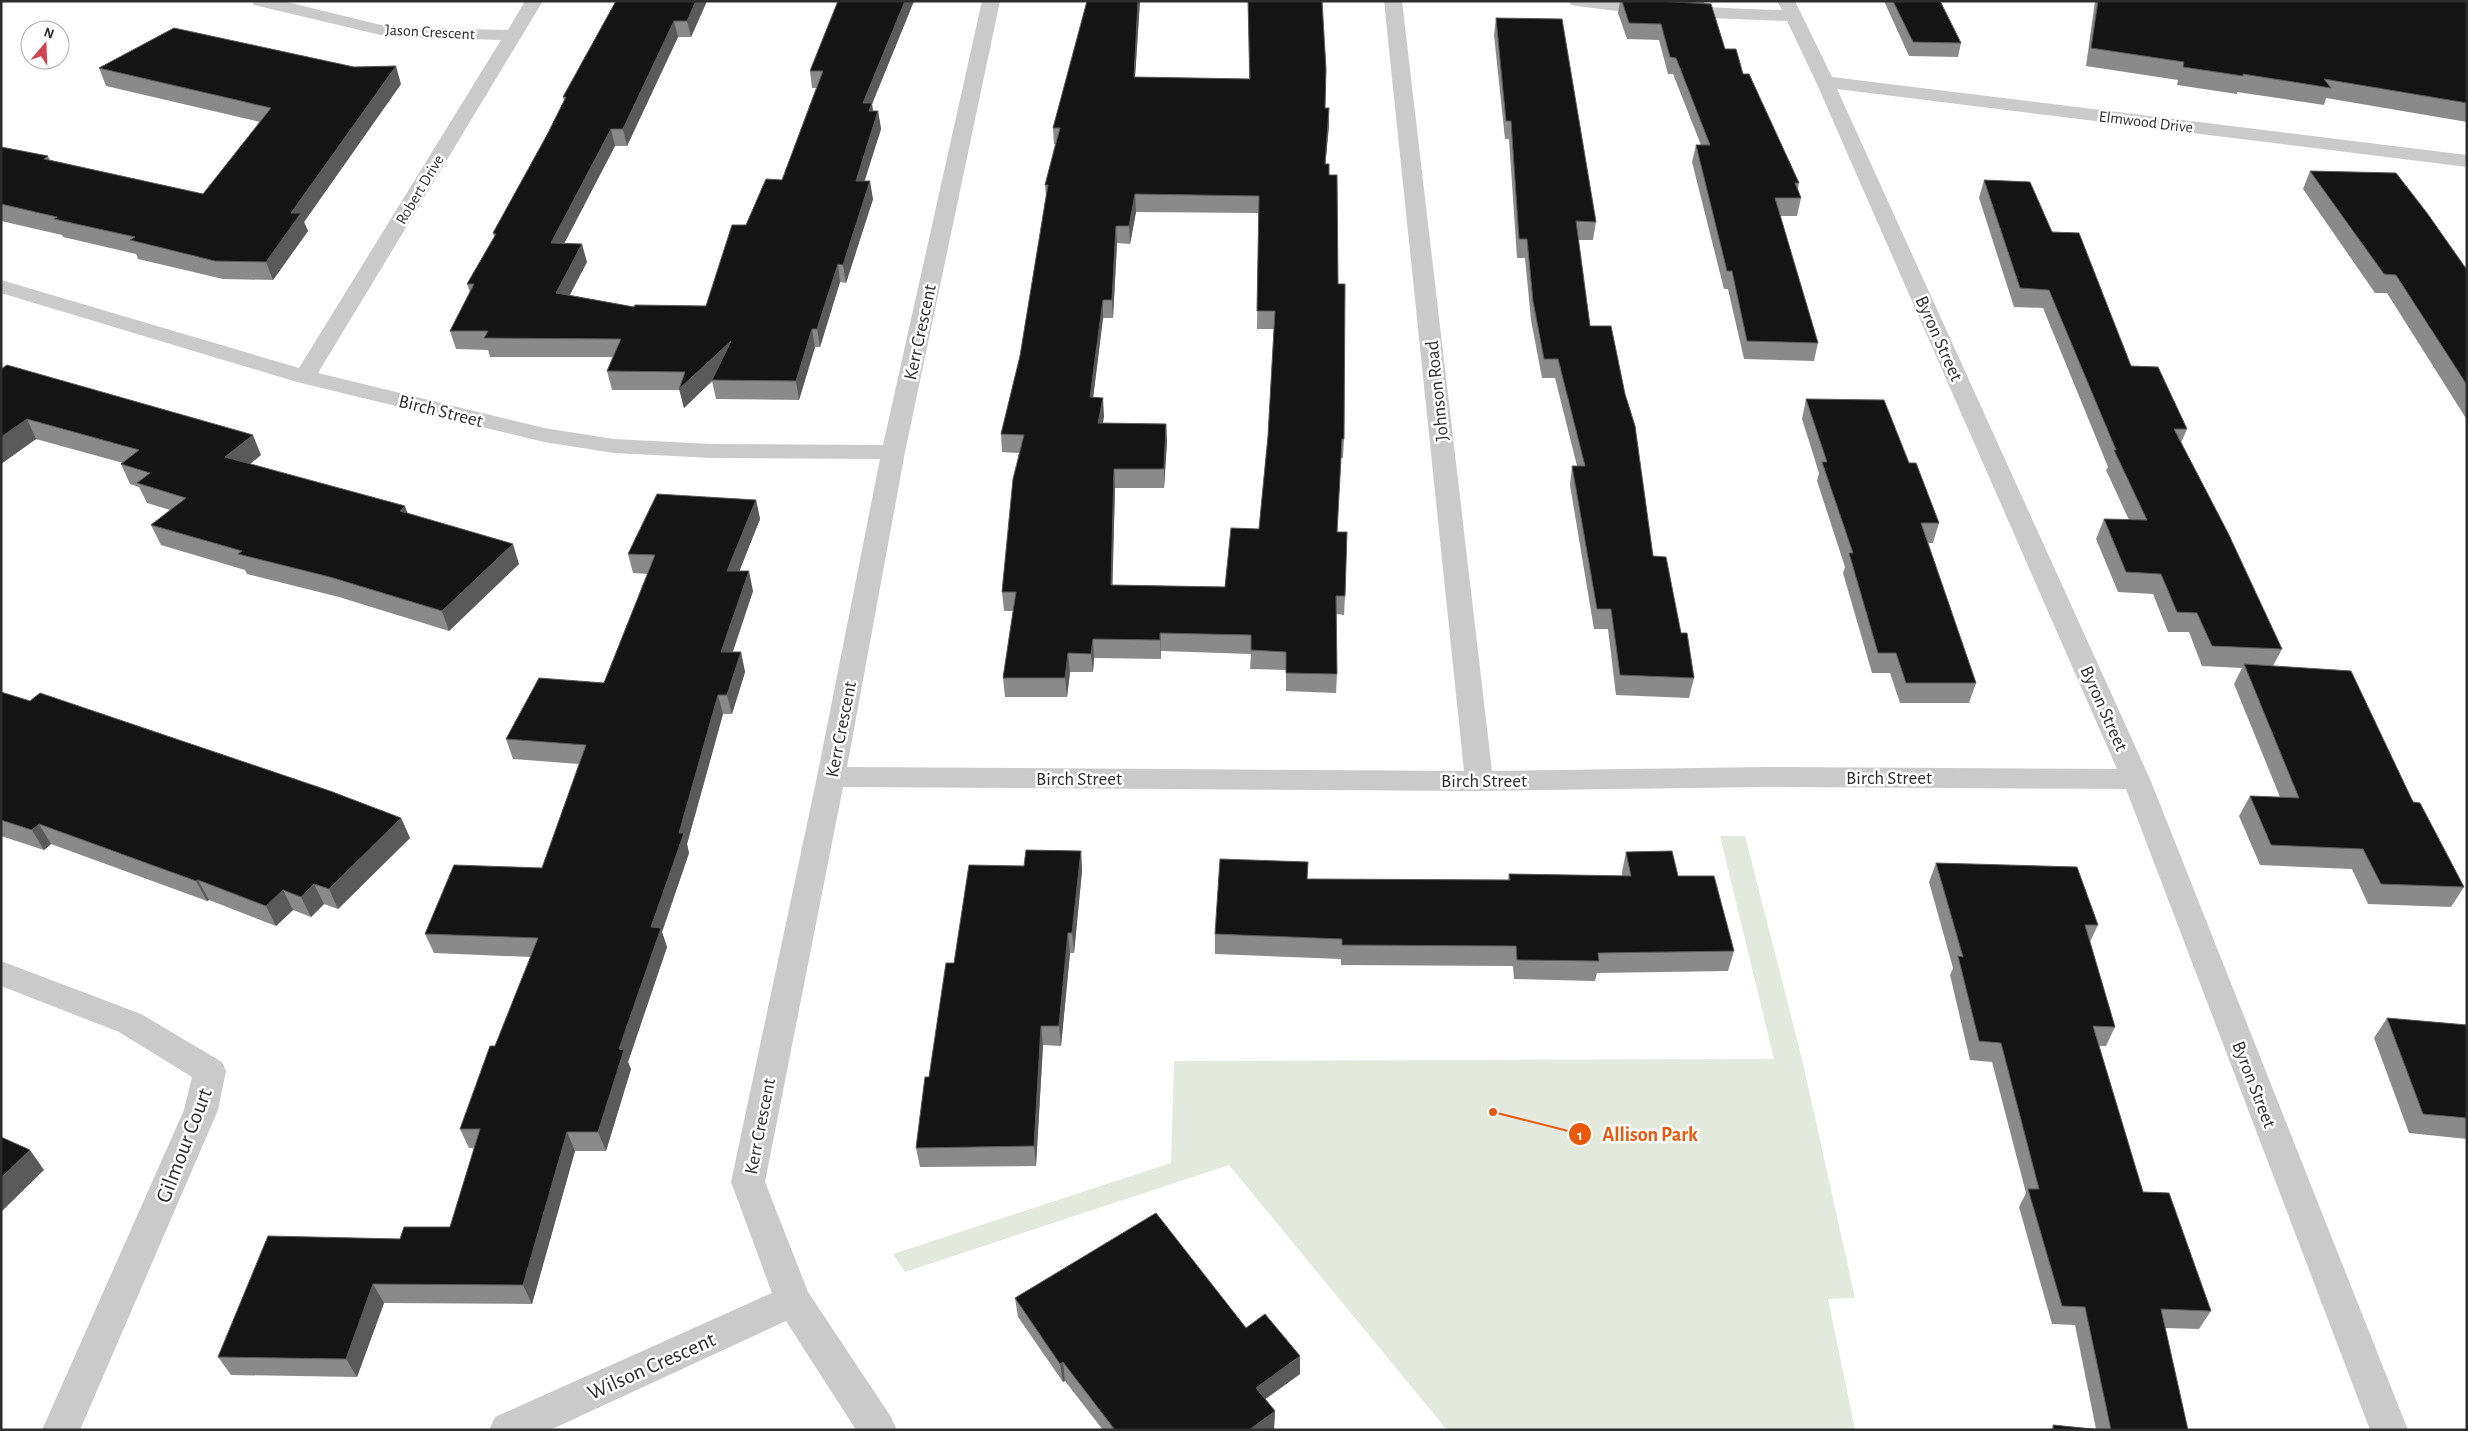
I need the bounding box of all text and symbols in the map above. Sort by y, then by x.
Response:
north arrow [20,20,70,70]
street label: Jason Crescent [385,22,475,42]
text: N [42,25,56,42]
street label: Elmwood Drive [2098,108,2194,136]
street label: Robert Drive [393,152,447,227]
street label: Kerr Crescent [901,283,940,382]
street label: Byron Street [1911,293,1966,384]
street label: Johnson Road [1423,339,1452,442]
street label: Birch Street [397,392,485,431]
street label: Byron Street [2076,663,2131,754]
street label: Kerr Crescent [823,680,860,779]
street label: Birch Street [1846,769,1932,788]
street label: Birch Street [1036,770,1122,789]
street label: Birch Street [1441,772,1527,791]
street label: Byron Street [2228,1039,2279,1131]
street label: Kerr Crescent [742,1077,779,1176]
street label: Gilmour Court [152,1085,216,1206]
callout: Allison Park [1567,1117,1708,1152]
text: Allison Park [1602,1125,1698,1145]
text: 1 [1577,1128,1583,1143]
street label: Wilson Crescent [584,1328,719,1404]

